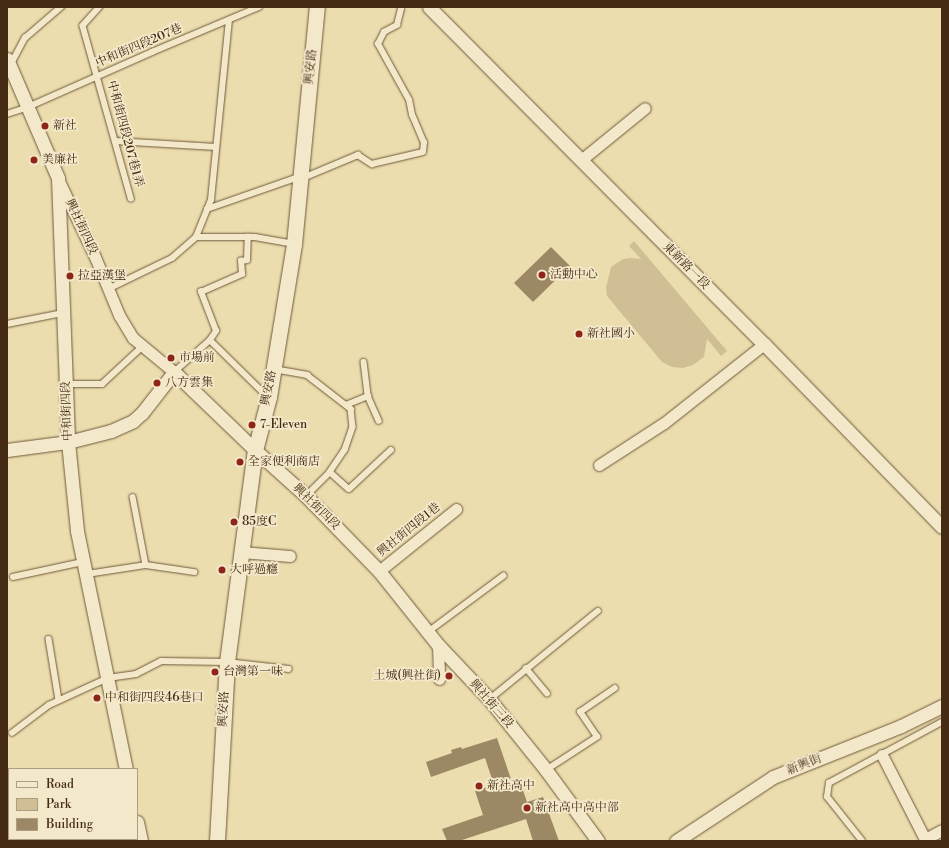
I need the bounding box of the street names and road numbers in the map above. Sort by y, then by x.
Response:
street label: 中和街四段207巷 [94,21,184,71]
street label: 興安路 [302,48,320,86]
street label: 中和街四段207巷1弄 [104,79,146,189]
street label: 興社街四段 [62,197,100,257]
street label: 東新路一段 [660,240,712,292]
street label: 興安路 [258,369,280,407]
street label: 中和街四段 [59,381,75,441]
street label: 興社街四段 [289,481,343,533]
street label: 興社街四段1巷 [374,500,444,560]
street label: 興社街三段 [466,677,516,731]
street label: 興安路 [216,691,232,727]
street label: 新興街 [785,752,823,778]

